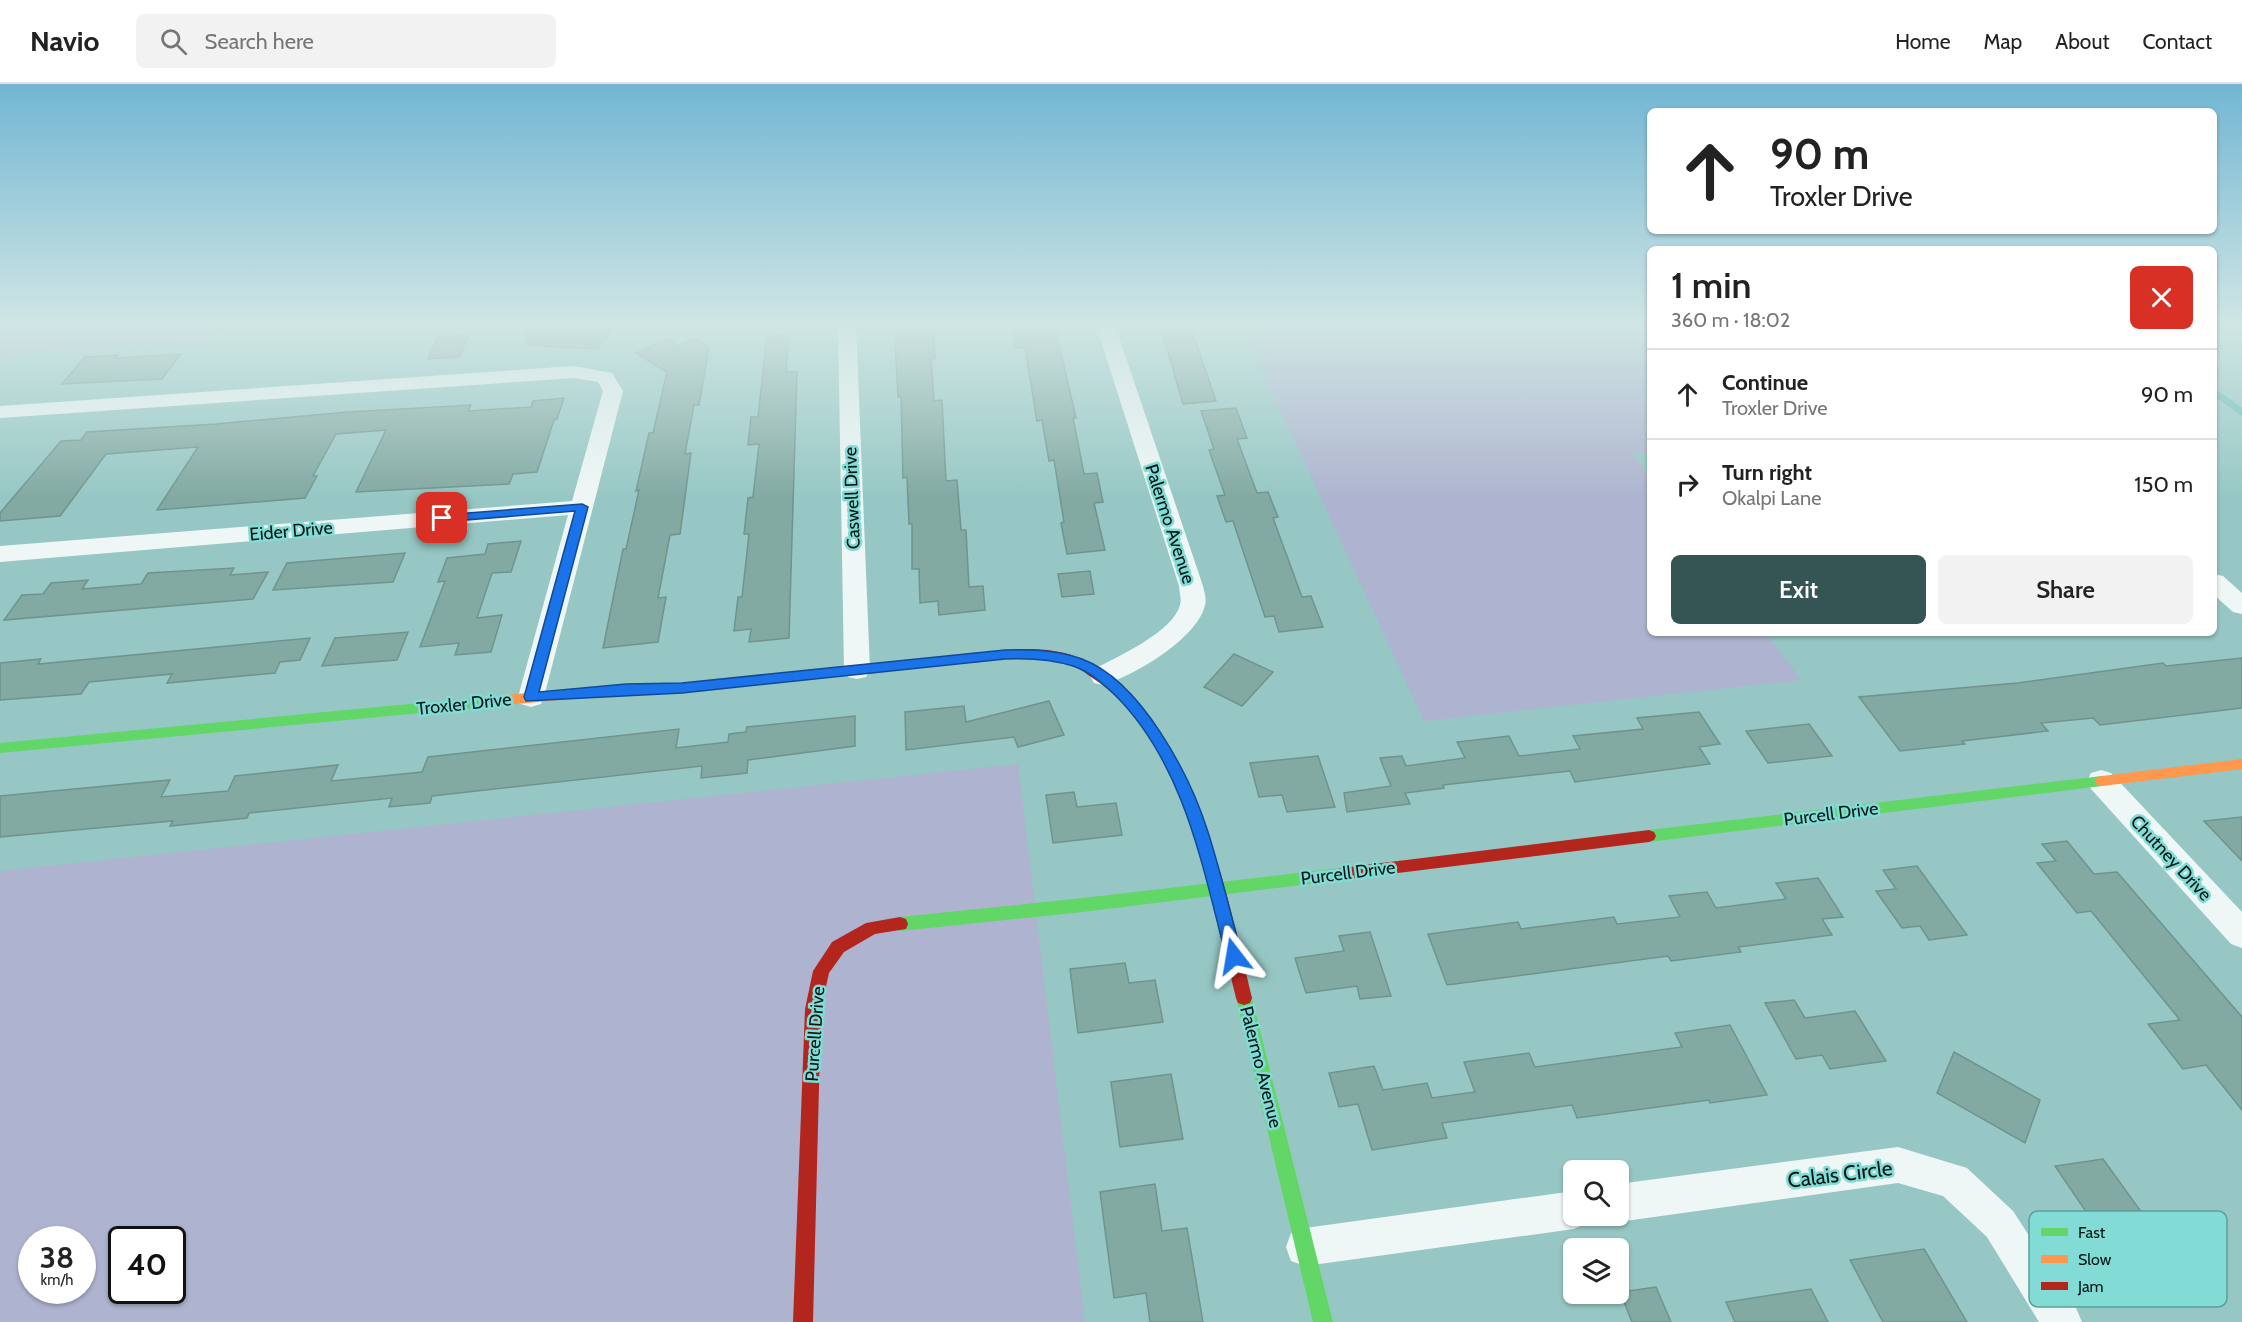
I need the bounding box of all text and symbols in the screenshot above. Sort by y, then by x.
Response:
search box [136,14,556,68]
text: Navio [30,24,100,58]
icon: search [157,25,190,58]
text: Search here [205,28,314,55]
text: Home [1895,29,1951,54]
text: Map [1984,29,2022,54]
text: About [2055,29,2109,54]
text: Contact [2142,29,2212,54]
text: 90 m [1770,128,1869,180]
icon: ahead [1671,132,1749,210]
text: Troxler Drive [1770,180,1913,213]
text: 1 min [1671,263,1751,307]
button: close [2130,266,2193,329]
text: 360 m · 18:02 [1671,308,1790,332]
text: Continue [1722,369,1808,396]
icon: ahead [1671,378,1704,411]
text: 90 m [2141,381,2193,408]
text: Troxler Drive [1722,396,1828,420]
street label: Caswell Drive [839,447,865,549]
text: Turn right [1722,459,1812,486]
street label: Palermo Avenue [1140,461,1200,587]
icon: right [1671,468,1704,501]
text: 150 m [2134,471,2193,498]
text: Okalpi Lane [1722,486,1821,510]
pin [416,492,467,543]
icon: arrive [425,501,458,534]
street label: Eider Drive [248,516,334,546]
button: Exit [1671,555,1926,624]
button: Share [1938,555,2193,624]
street label: Troxler Drive [416,688,512,720]
street label: Purcell Drive [1782,797,1880,831]
street label: Chutney Drive [2126,811,2216,905]
street label: Purcell Drive [1299,856,1397,890]
position arrow [1202,924,1266,988]
street label: Purcell Drive [801,986,829,1082]
street label: Palermo Avenue [1235,1004,1287,1130]
street label: Calais Circle [1786,1155,1894,1193]
map controls [1563,1160,1629,1304]
button: search [1563,1160,1629,1226]
legend [2029,1211,2227,1307]
text: Fast [2078,1223,2106,1242]
speed limit sign: 40 [108,1226,186,1304]
button: layers [1563,1238,1629,1304]
text: 38 [40,1239,74,1276]
text: Slow [2078,1250,2112,1269]
text: km/h [41,1271,73,1289]
text: Jam [2077,1277,2104,1296]

